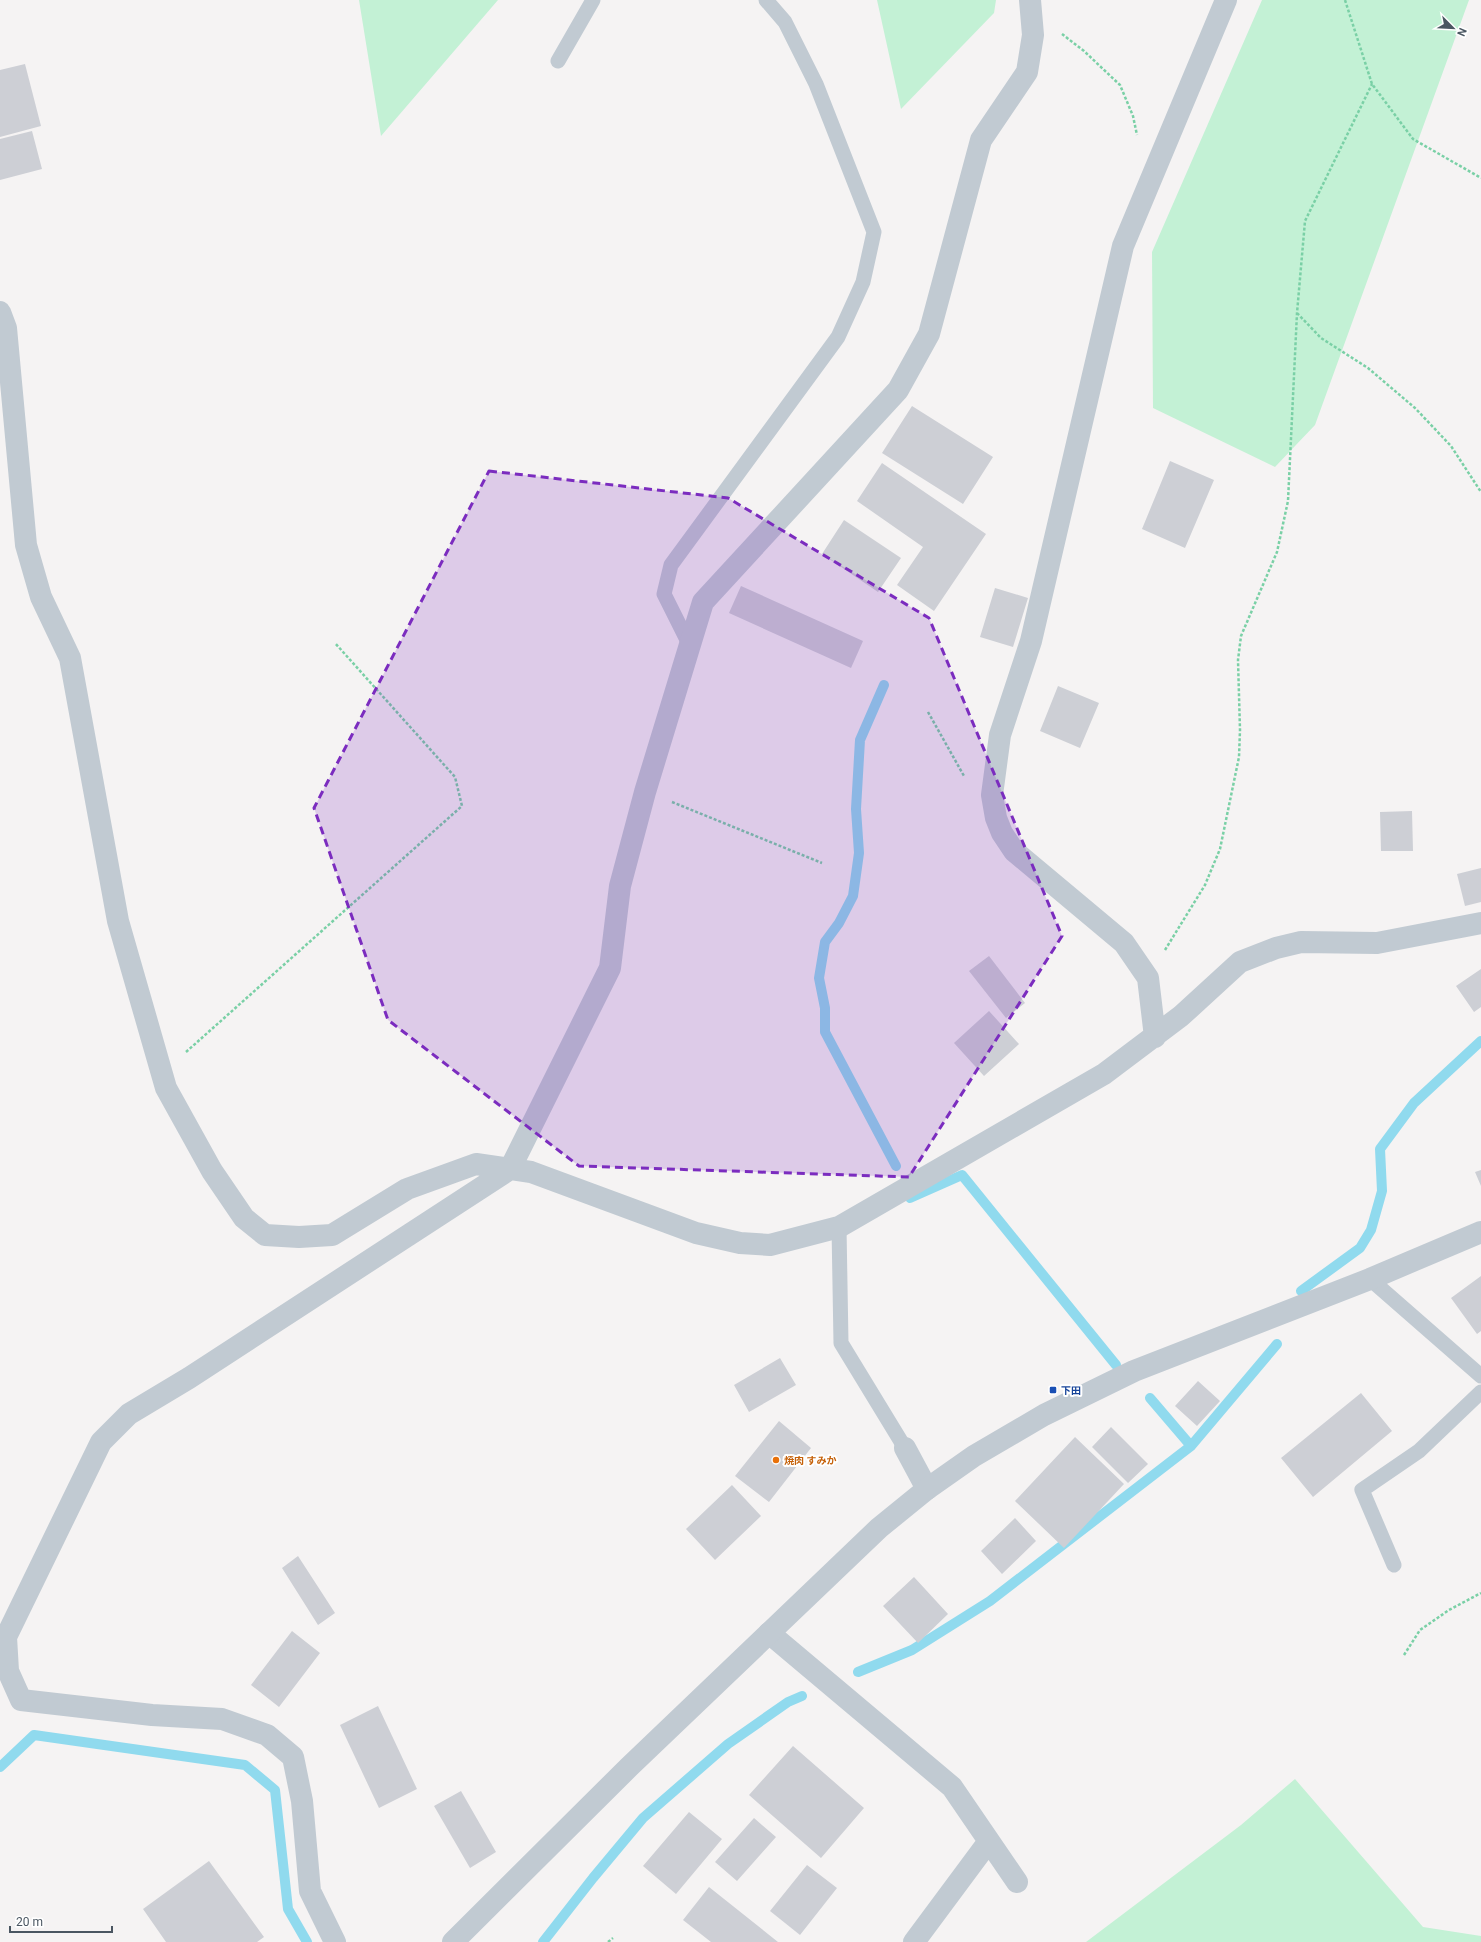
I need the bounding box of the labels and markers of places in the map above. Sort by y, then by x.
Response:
marker: 下田 [1048,1385,1058,1395]
place label: 下田 [1061,1385,1081,1396]
marker: 焼肉 すみか [771,1455,781,1465]
place label: 焼肉 すみか [784,1455,837,1466]

